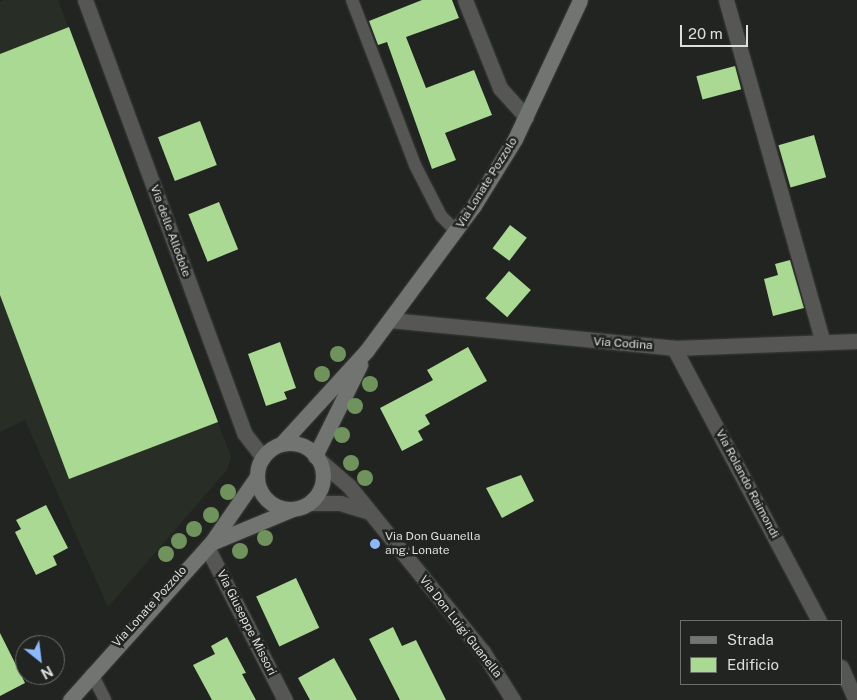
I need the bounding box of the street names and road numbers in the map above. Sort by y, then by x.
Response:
street label: Via Lonate Pozzolo [453,135,521,231]
street label: Via delle Allodole [147,183,193,279]
street label: Via Codina [593,335,653,353]
street label: Via Rolando Raimondi [712,427,782,541]
street label: Via Lonate Pozzolo [110,563,190,651]
street label: Via Giuseppe Missori [213,568,279,678]
street label: Via Don Luigi Guanella [416,573,504,681]

